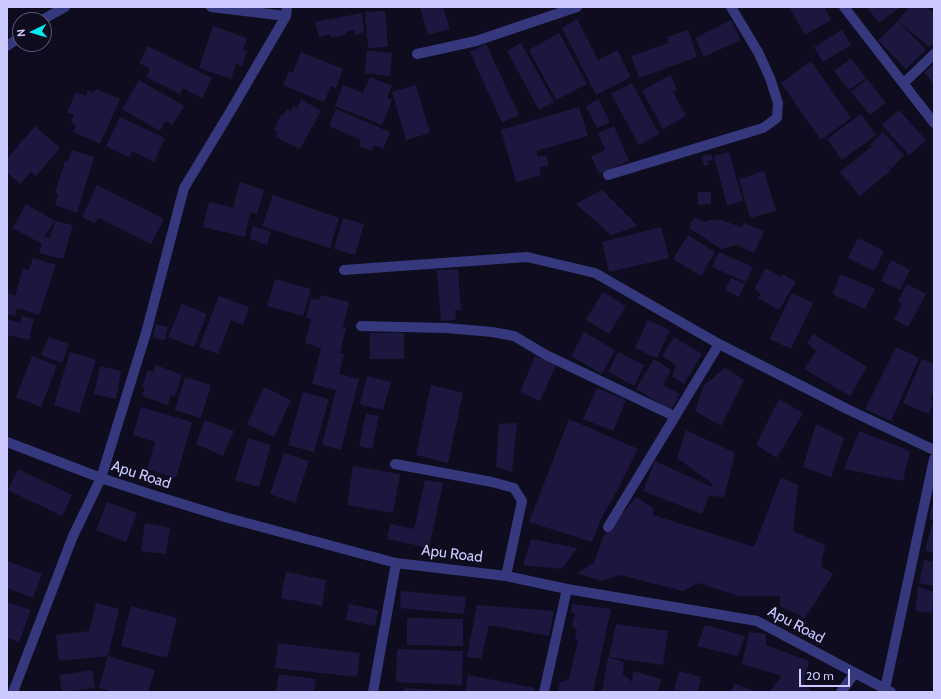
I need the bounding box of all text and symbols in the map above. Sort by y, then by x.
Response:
north arrow [12,12,52,52]
text: N [14,28,28,37]
street label: Apu Road [109,457,173,493]
street label: Apu Road [420,541,484,567]
street label: Apu Road [765,603,827,647]
scale bar [801,661,852,687]
text: 20 m [806,668,834,683]

